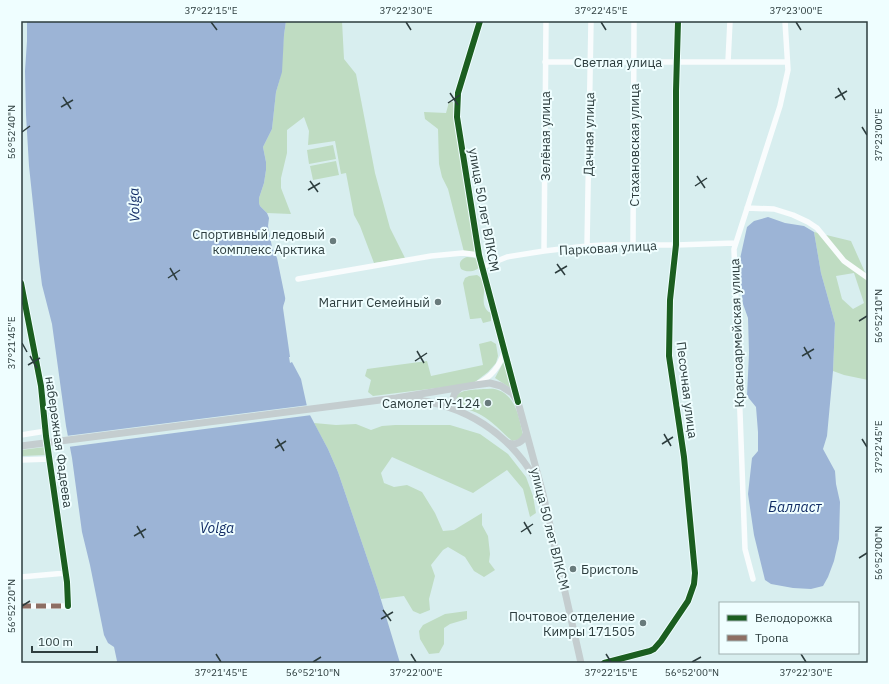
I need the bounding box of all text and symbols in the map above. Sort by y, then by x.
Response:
text: 37°22'15"E [184,4,238,17]
text: 37°22'30"E [379,4,433,17]
text: 37°22'45"E [574,4,628,17]
text: 37°23'00"E [769,4,823,17]
street label: Светлая улица [574,54,662,71]
street label: Стахановская улица [626,83,643,207]
street label: Зелёная улица [537,91,554,181]
street label: Дачная улица [580,92,598,176]
text: 56°52'40"N [5,105,18,159]
text: 37°23'00"E [872,108,885,162]
street label: улица 50 лет ВЛКСМ [465,147,503,273]
water label: Volga [124,187,144,223]
place label: Спортивный ледовый комплекс Арктика [192,226,325,258]
marker: Спортивный ледовый комплекс Арктика [328,236,338,246]
street label: Парковая улица [559,237,657,259]
street label: Красноармейская улица [726,258,748,408]
text: 56°52'10"N [872,289,885,343]
place label: Магнит Семейный [319,294,430,311]
marker: Магнит Семейный [433,297,443,307]
text: 37°21'45"E [5,316,18,370]
street label: Песочная улица [673,341,701,439]
street label: набережная Фадеева [41,375,77,509]
place label: Самолет ТУ-124 [382,395,480,412]
marker: Самолет ТУ-124 [483,398,493,408]
text: 37°22'45"E [872,420,885,474]
street label: улица 50 лет ВЛКСМ [527,466,573,592]
water label: Балласт [768,498,822,516]
water label: Volga [200,519,234,537]
text: 56°52'00"N [872,526,885,580]
place label: Бристоль [581,561,639,578]
marker: Бристоль [568,564,578,574]
text: 56°52'20"N [5,579,18,633]
legend [719,602,859,654]
place label: Почтовое отделение Кимры 171505 [509,608,635,640]
text: Велодорожка [755,610,833,625]
marker: Почтовое отделение Кимры 171505 [638,618,648,628]
scale bar [32,628,97,654]
text: Тропа [755,630,789,645]
text: 100 m [38,634,73,649]
text: 37°21'45"E [194,666,248,679]
text: 56°52'10"N [286,666,340,679]
text: 37°22'00"E [389,666,443,679]
text: 37°22'15"E [584,666,638,679]
text: 56°52'00"N [665,666,719,679]
text: 37°22'30"E [779,666,833,679]

